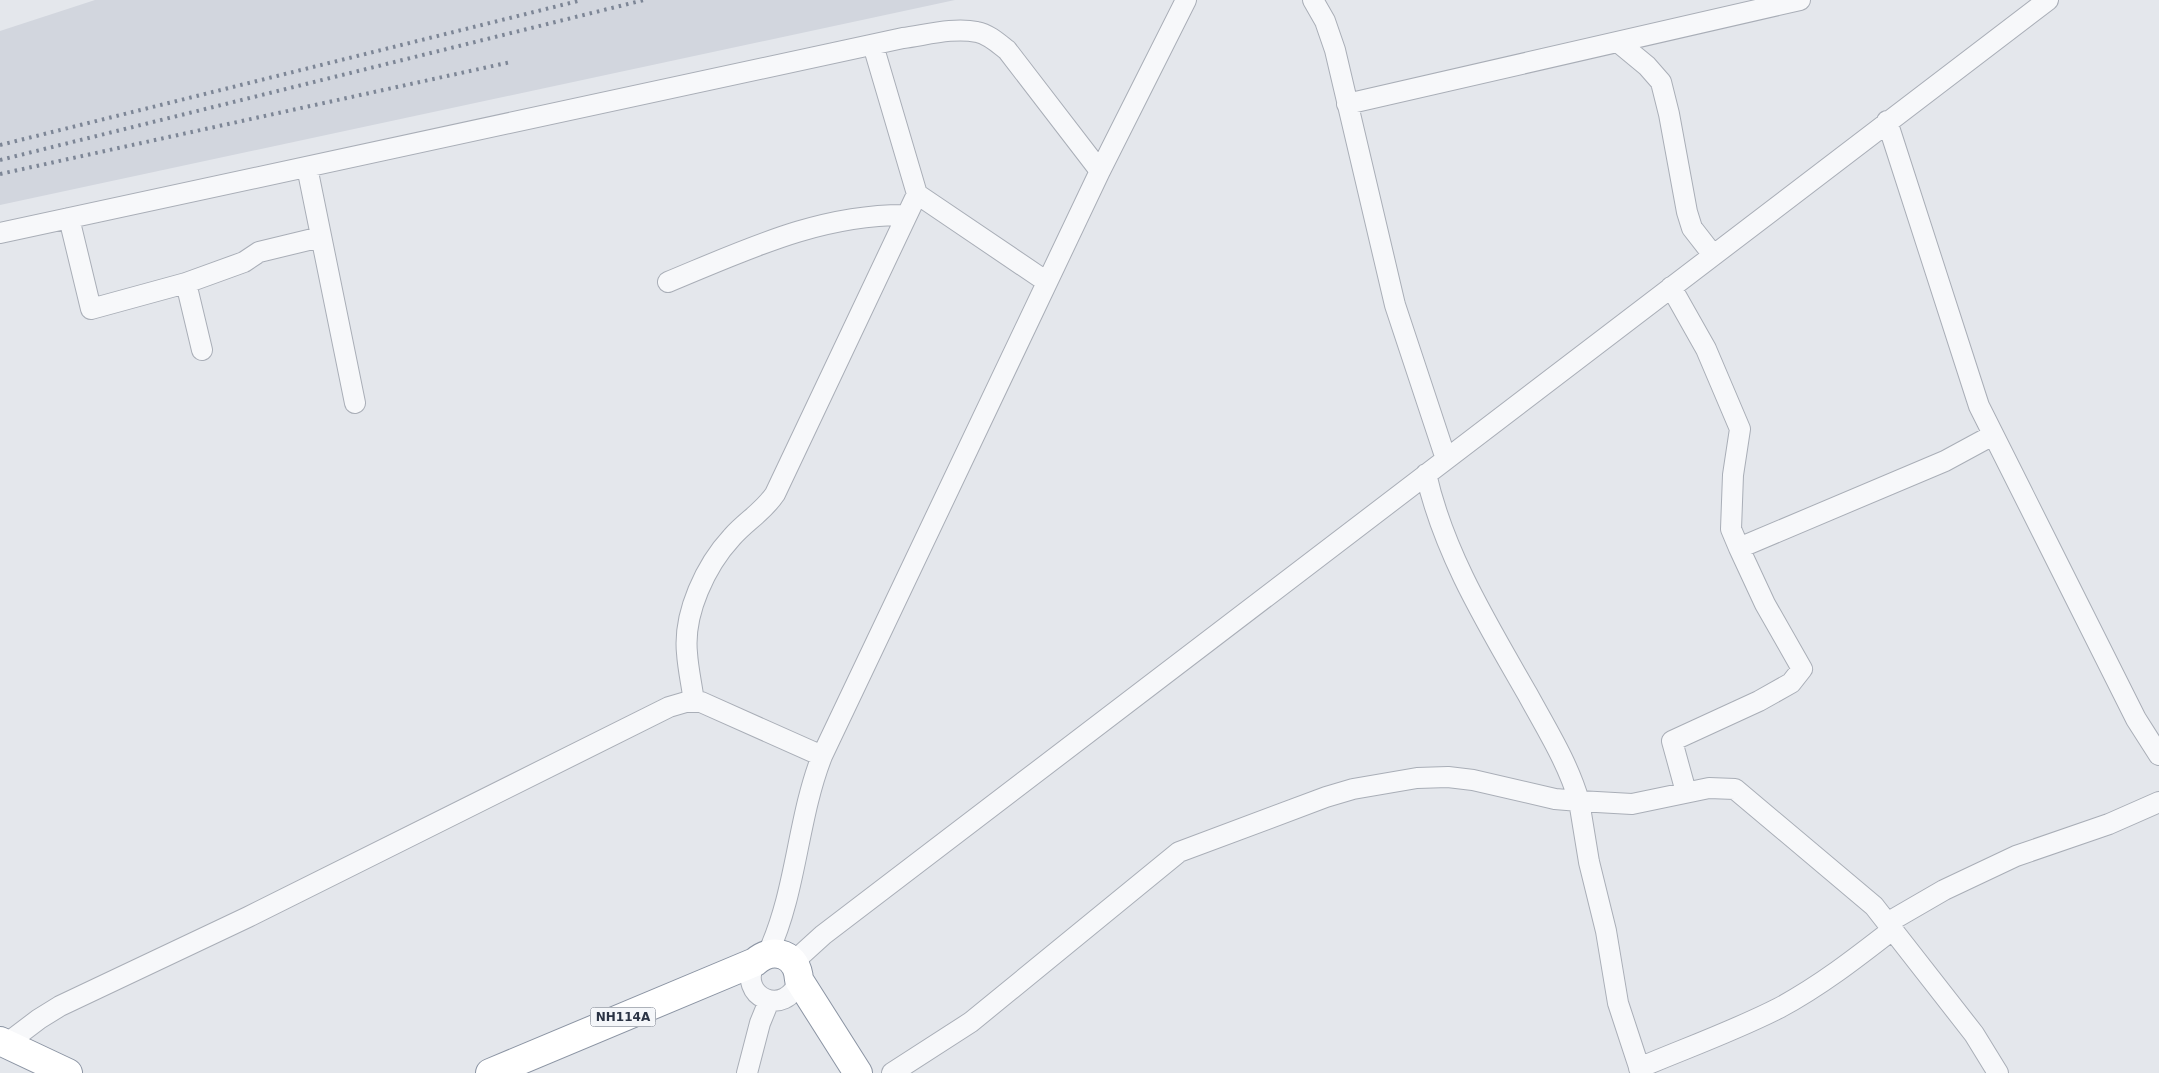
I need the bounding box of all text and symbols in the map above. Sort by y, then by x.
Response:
road number: NH114A [590,1008,656,1026]

